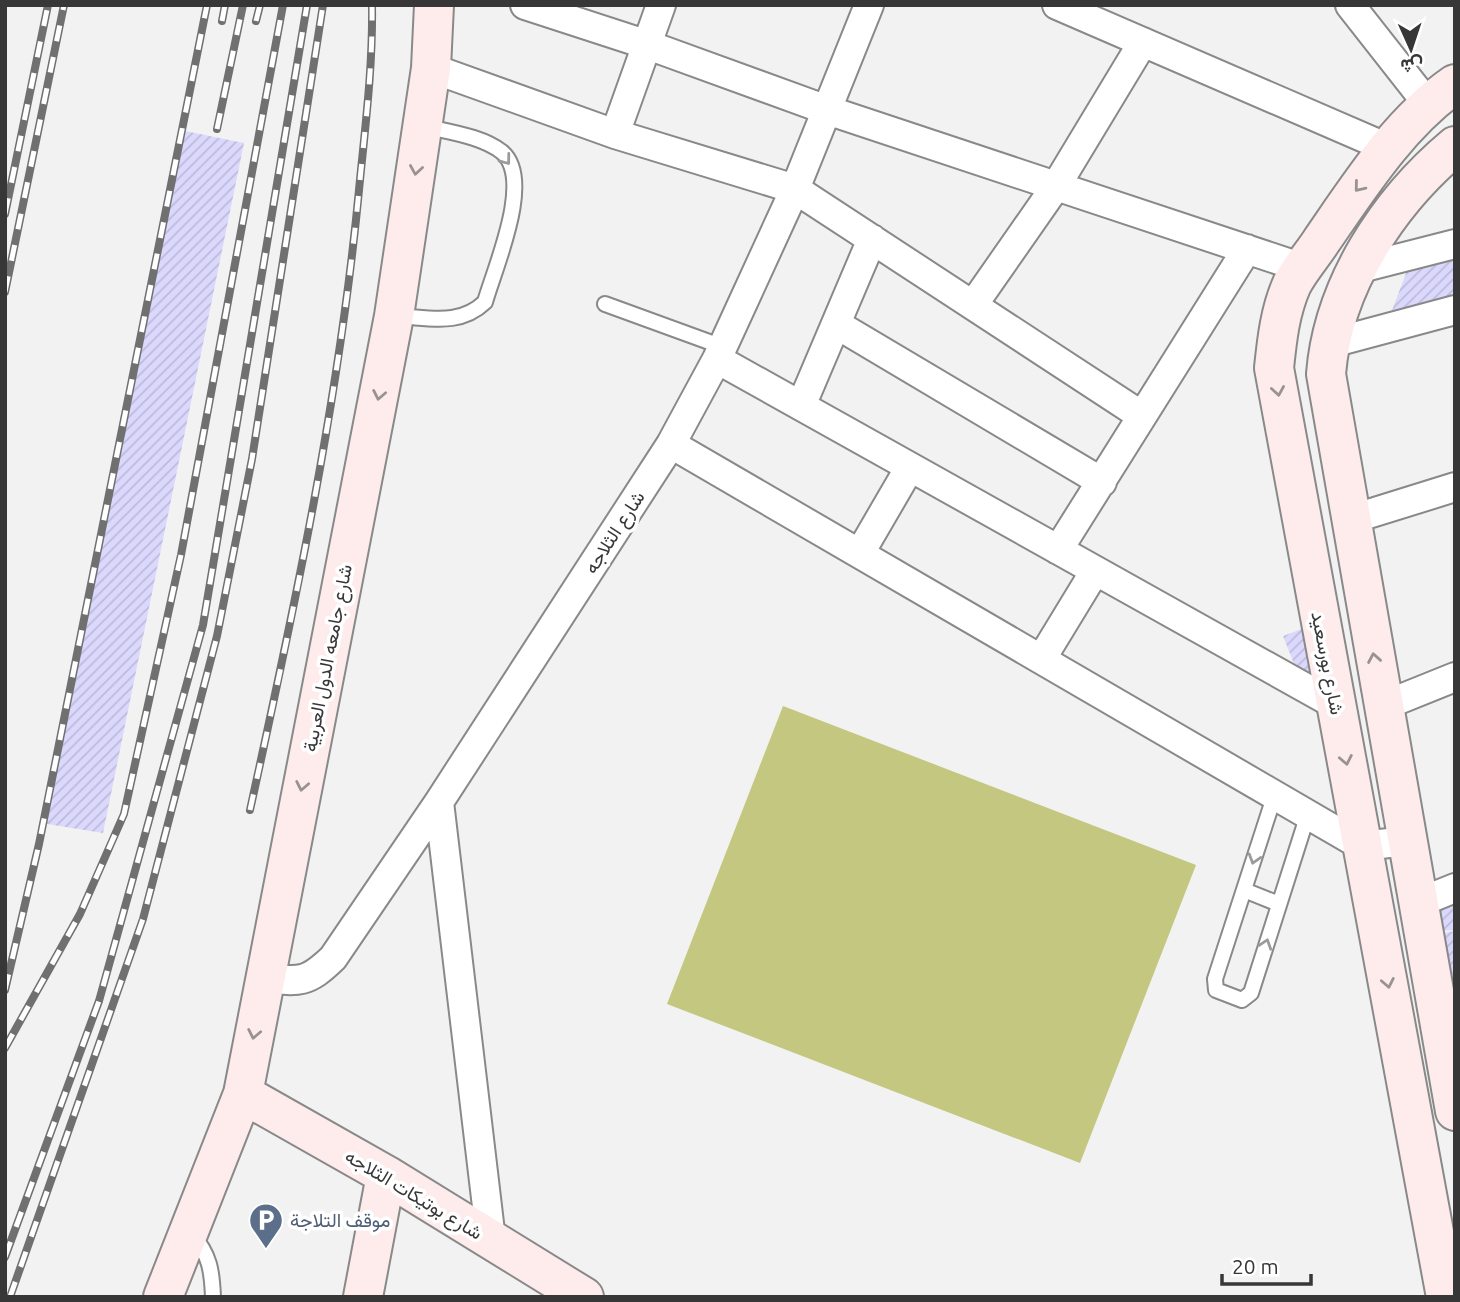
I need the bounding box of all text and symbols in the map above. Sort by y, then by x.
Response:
north arrow [1376,14,1446,84]
text: ش [1400,53,1424,78]
one-way arrow [498,152,510,165]
one-way arrow [409,164,424,176]
one-way arrow [1355,179,1367,192]
one-way arrow [1270,385,1285,397]
one-way arrow [372,389,387,401]
street label: شارع الثلاجه [579,487,650,578]
street label: شارع جامعه الدول العربية [298,562,358,754]
street label: شارع بورسعيد [1305,610,1349,717]
one-way arrow [1367,652,1382,664]
one-way arrow [1338,754,1353,765]
one-way arrow [296,780,311,792]
one-way arrow [1247,853,1262,865]
one-way arrow [1258,939,1273,951]
one-way arrow [1379,977,1394,989]
one-way arrow [248,1028,263,1040]
street label: شارع بوتيكات الثلاجه [340,1144,487,1245]
parking icon: موقف التلاجة [247,1201,285,1250]
place label: موقف التلاجة [290,1209,390,1232]
scale bar [1222,1242,1311,1286]
text: 20 m [1232,1254,1279,1278]

